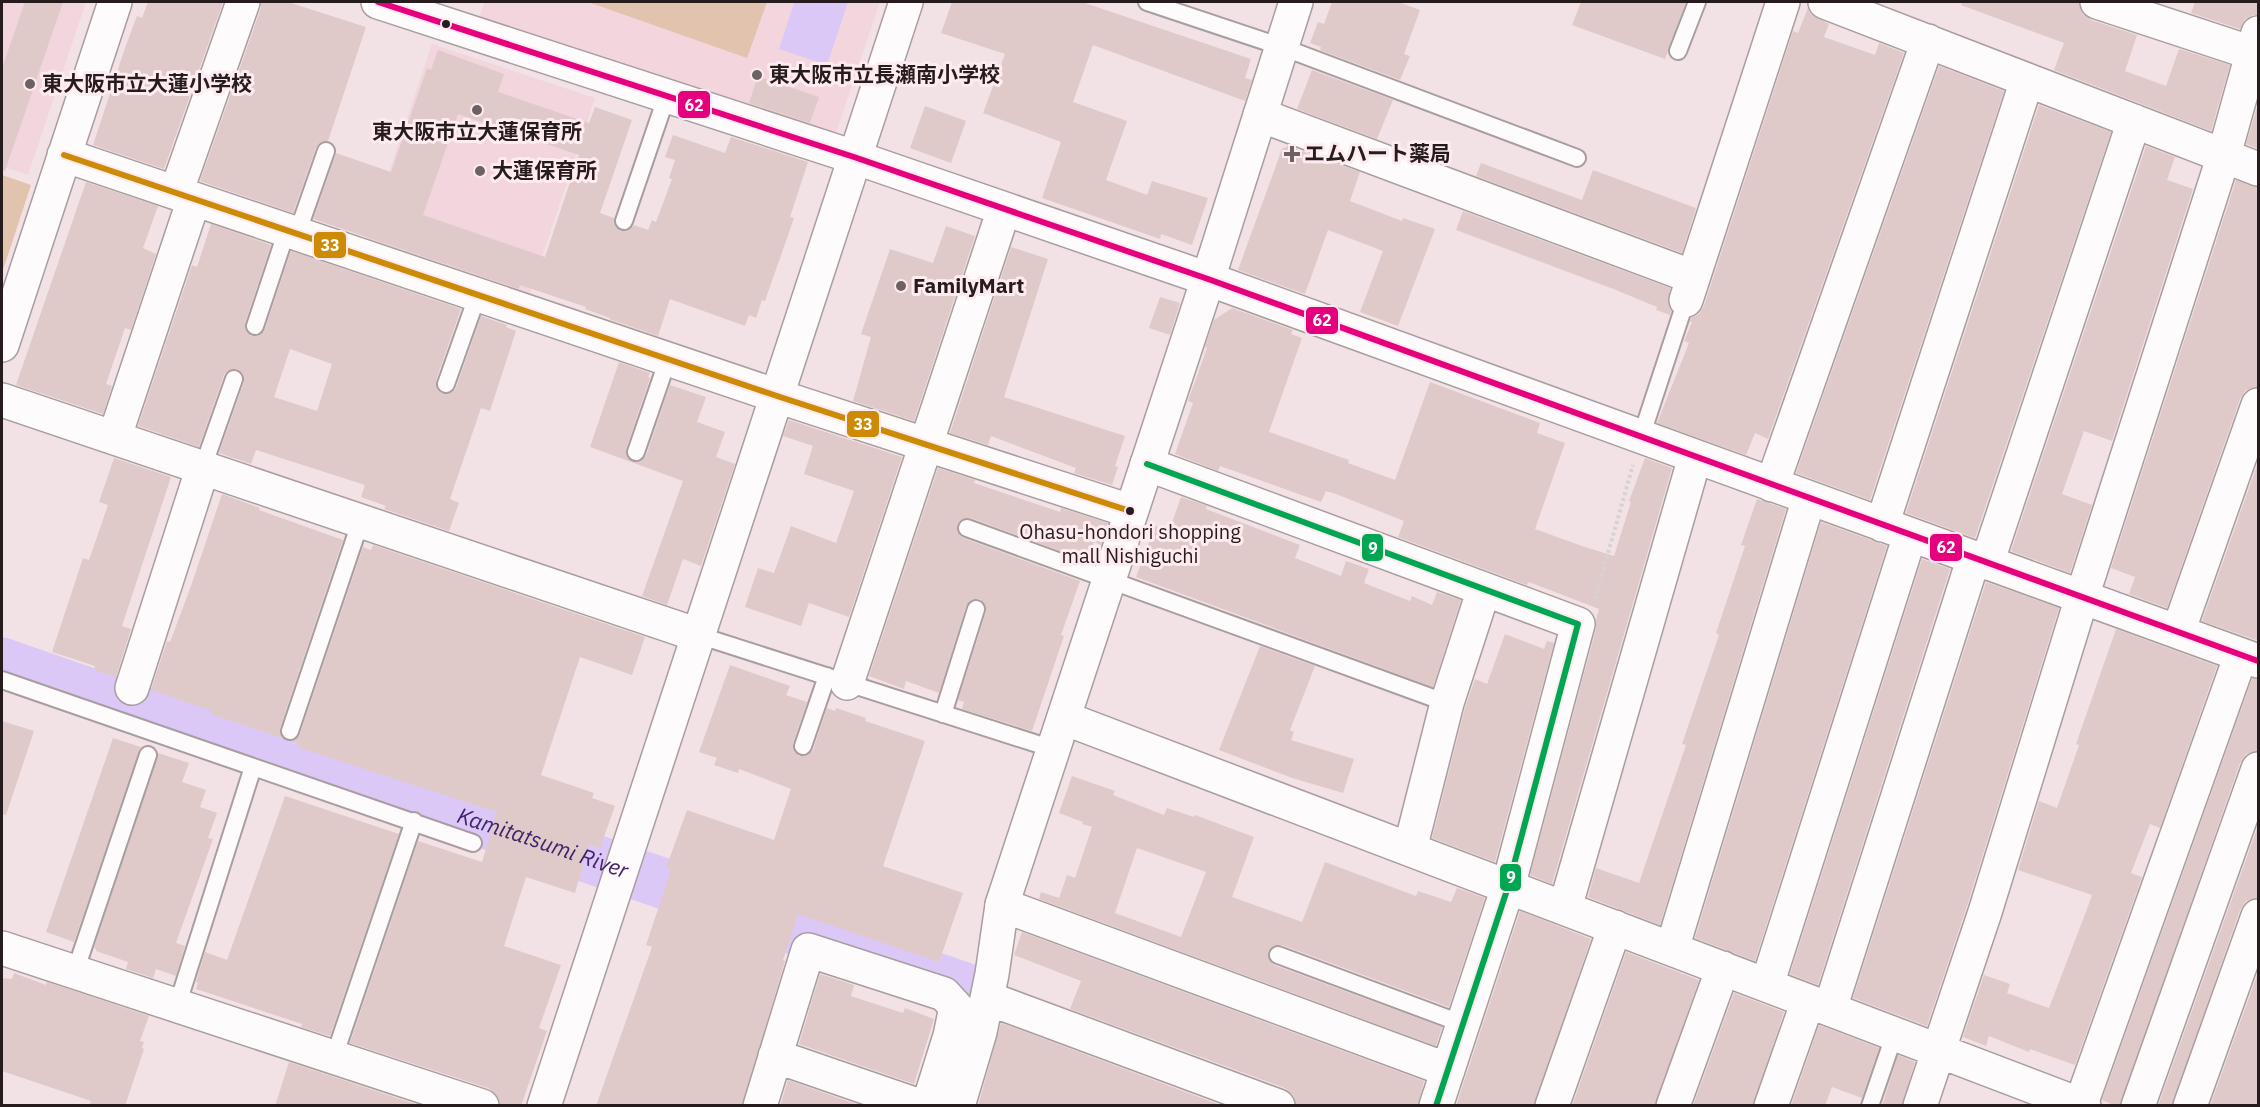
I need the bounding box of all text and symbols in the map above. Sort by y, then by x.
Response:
unlabelled marker [440,18,452,30]
place label: 東大阪市立長瀬南小学校 [769,60,1000,88]
marker: 東大阪市立長瀬南小学校 [750,68,764,82]
place label: 東大阪市立大蓮小学校 [42,69,252,97]
marker: 東大阪市立大蓮小学校 [23,77,37,91]
line badge: 62 [677,90,711,119]
text: 62 [684,95,704,115]
marker: 東大阪市立大蓮保育所 [470,103,484,117]
place label: 東大阪市立大蓮保育所 [372,117,582,145]
place label: エムハート薬局 [1304,139,1451,167]
marker: エムハート薬局 [1285,147,1299,161]
place label: 大蓮保育所 [492,156,597,184]
marker: 大蓮保育所 [473,164,487,178]
line badge: 33 [313,231,347,259]
text: 33 [320,235,340,255]
place label: FamilyMart [913,271,1024,299]
marker: FamilyMart [894,279,908,293]
line badge: 62 [1305,306,1339,335]
text: 62 [1312,310,1332,330]
line badge: 33 [846,410,880,438]
text: 33 [853,414,873,434]
marker: Ohasu-hondori shopping mall Nishiguchi [1124,505,1136,517]
place label: Ohasu-hondori shopping mall Nishiguchi [1019,518,1241,569]
line badge: 9 [1361,533,1384,562]
line badge: 62 [1929,533,1963,562]
text: 62 [1936,537,1956,557]
text: 9 [1368,538,1378,558]
water label: Kamitatsumi River [454,800,633,885]
line badge: 9 [1499,863,1522,892]
text: 9 [1506,867,1516,887]

